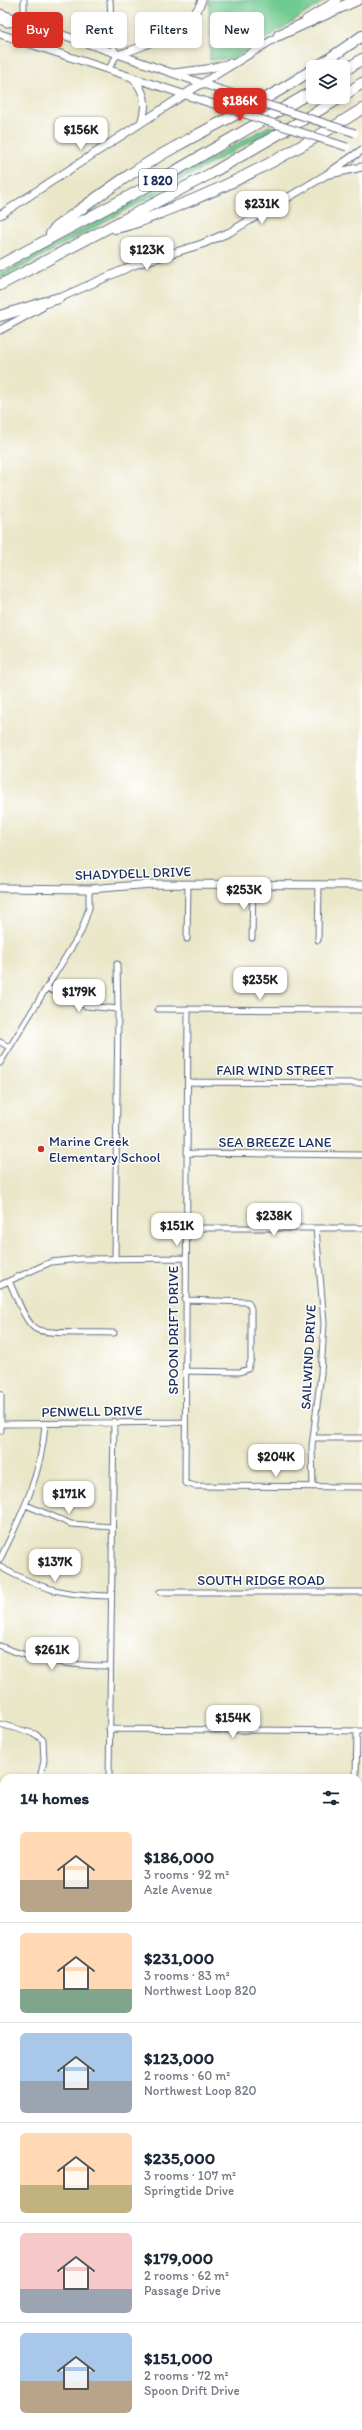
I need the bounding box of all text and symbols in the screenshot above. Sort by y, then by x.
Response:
chip: Buy [12,12,63,48]
chip: Rent [71,12,127,48]
chip: Filters [135,12,202,48]
chip: New [210,12,264,48]
map controls [306,60,350,104]
button: layers [306,60,350,104]
pin: $186K [212,88,268,122]
text: $186K [223,93,257,108]
pin: $156K [53,117,109,151]
text: $156K [64,122,98,137]
road number: I 820 [139,169,177,191]
pin: $231K [234,191,290,225]
text: $231K [245,196,279,211]
pin: $123K [119,237,175,271]
text: $123K [130,242,164,257]
street label: SHADYDELL DRIVE [75,863,192,884]
pin: $253K [216,877,272,911]
text: $253K [226,882,262,897]
pin: $235K [232,967,288,1001]
text: $235K [242,972,278,987]
pin: $179K [51,979,107,1013]
text: $179K [62,984,96,999]
street label: FAIR WIND STREET [216,1062,334,1079]
place label: Marine Creek Elementary School [49,1133,161,1166]
street label: SEA BREEZE LANE [219,1134,332,1151]
marker: Marine Creek Elementary School [36,1144,46,1154]
pin: $238K [246,1203,302,1237]
text: $238K [256,1208,292,1223]
pin: $151K [149,1213,205,1247]
text: $151K [160,1218,194,1233]
street label: SPOON DRIFT DRIVE [165,1265,182,1394]
street label: SAILWIND DRIVE [297,1304,320,1410]
street label: PENWELL DRIVE [41,1402,143,1421]
pin: $204K [248,1444,304,1478]
text: $204K [257,1449,295,1464]
pin: $171K [41,1481,97,1515]
text: $171K [52,1486,86,1501]
pin: $137K [27,1549,83,1583]
text: $137K [38,1554,72,1569]
street label: SOUTH RIDGE ROAD [197,1572,325,1589]
pin: $261K [24,1637,80,1671]
text: $261K [35,1642,69,1657]
pin: $154K [205,1705,261,1739]
text: $154K [215,1710,251,1725]
icon: filters [320,1787,342,1809]
text: 14 homes [20,1788,89,1808]
text: $186,000 [144,1847,214,1867]
icon: home [52,1848,100,1896]
text: 3 rooms · 92 m² [144,1867,229,1882]
text: Azle Avenue [144,1882,212,1897]
text: $231,000 [144,1948,214,1968]
icon: home [52,1949,100,1997]
text: 3 rooms · 83 m² [144,1968,230,1983]
text: Northwest Loop 820 [144,1983,257,1998]
text: $123,000 [144,2048,214,2068]
icon: home [52,2049,100,2097]
text: 2 rooms · 60 m² [144,2068,230,2083]
text: Northwest Loop 820 [144,2083,257,2098]
text: $235,000 [144,2148,215,2168]
icon: home [52,2149,100,2197]
text: 3 rooms · 107 m² [144,2168,236,2183]
text: Springtide Drive [144,2183,234,2198]
text: $179,000 [144,2248,213,2268]
icon: home [52,2249,100,2297]
text: 2 rooms · 62 m² [144,2268,229,2283]
text: Passage Drive [144,2283,221,2298]
text: $151,000 [144,2348,213,2368]
icon: home [52,2349,100,2397]
text: 2 rooms · 72 m² [144,2368,229,2383]
text: Spoon Drift Drive [144,2383,240,2398]

